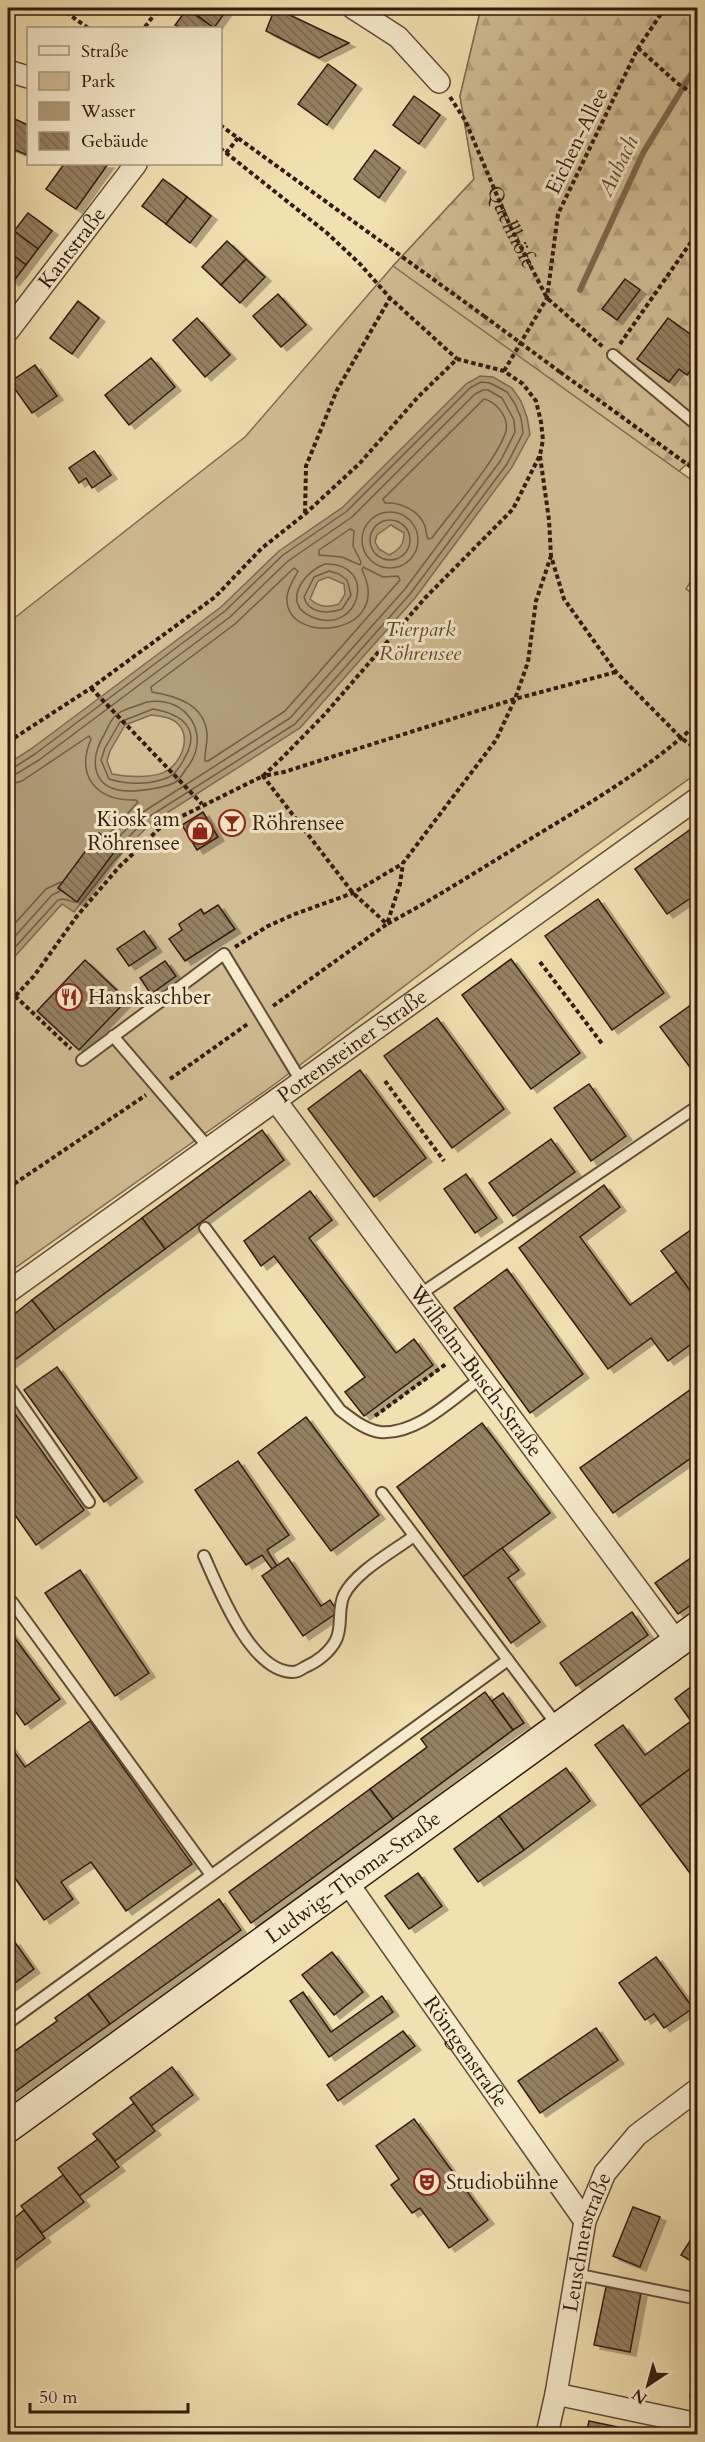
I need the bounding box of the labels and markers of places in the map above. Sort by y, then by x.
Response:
place label: Kiosk am Röhrensee [87,805,180,858]
bar icon: Röhrensee [217,808,247,838]
place label: Röhrensee [252,809,345,838]
shop icon: Kiosk am Röhrensee [185,816,215,846]
restaurant icon: Hanskaschber [54,982,84,1012]
place label: Hanskaschber [88,983,211,1012]
theatre icon: Studiobühne [412,2167,442,2197]
place label: Studiobühne [446,2168,559,2197]

